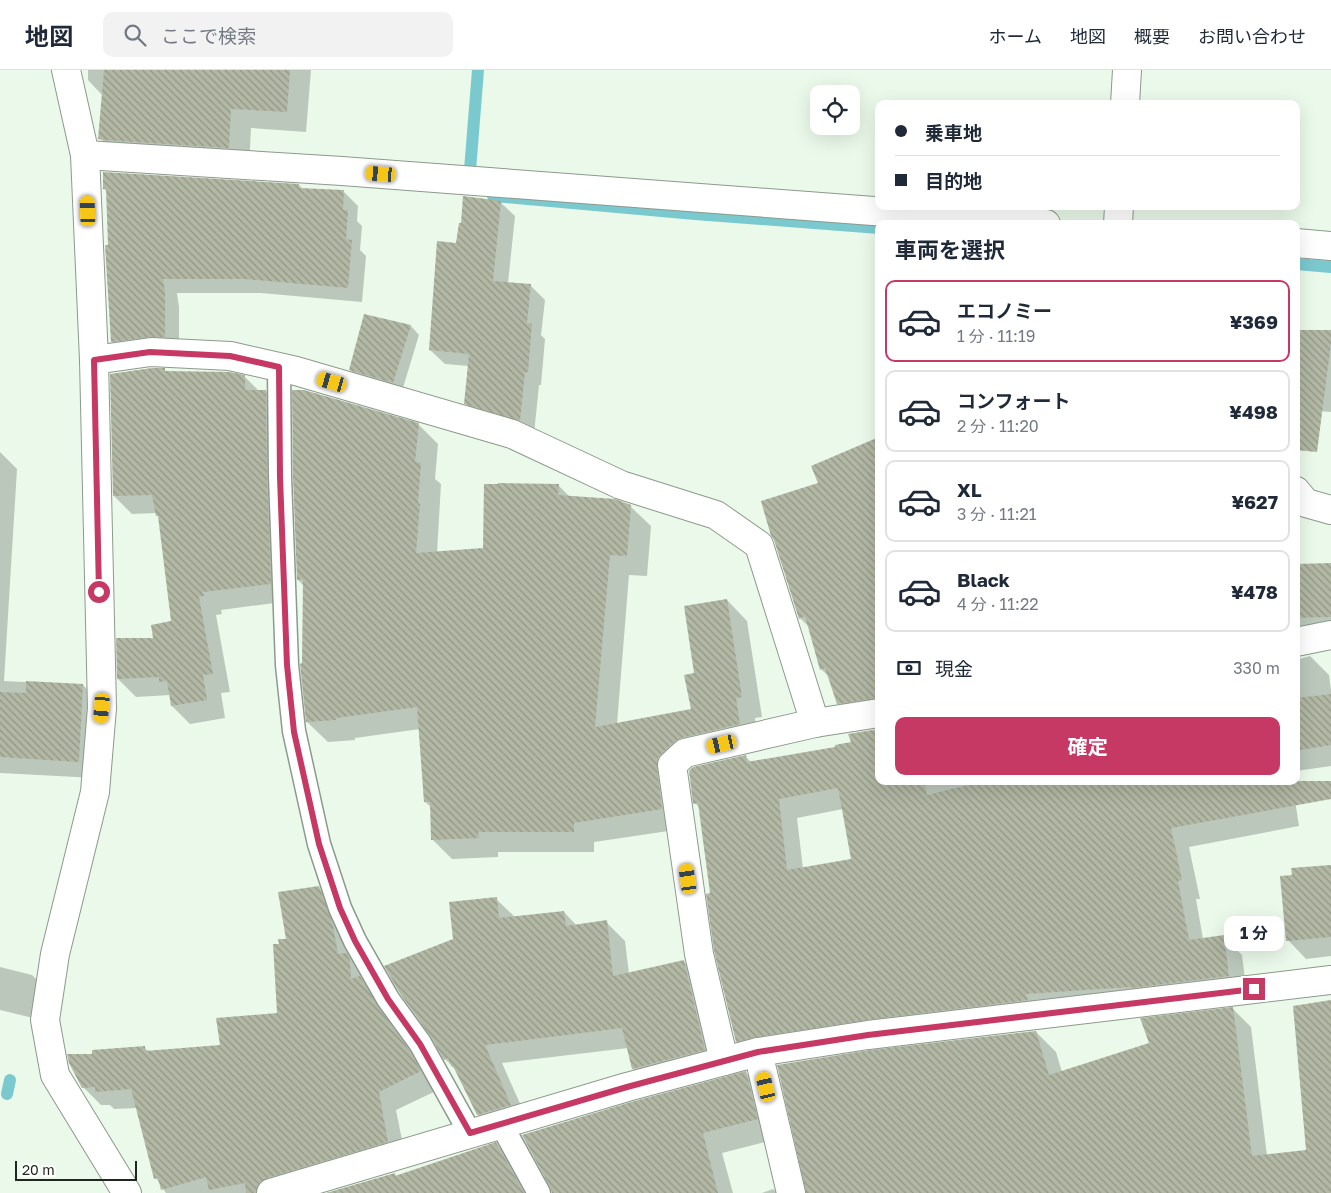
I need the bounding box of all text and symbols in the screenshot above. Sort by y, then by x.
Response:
search box [103,12,453,57]
text: 地図 [25,21,73,50]
icon: search [121,21,149,49]
text: ここで検索 [161,24,256,47]
text: ホーム [989,25,1042,47]
text: 地図 [1070,25,1106,47]
text: 概要 [1134,25,1170,47]
text: お問い合わせ [1198,25,1306,47]
map controls [810,85,860,135]
button: locate [810,85,860,135]
text: 乗車地 [925,121,982,144]
car [365,165,396,183]
text: 目的地 [925,169,982,192]
car [79,196,96,226]
text: 車両を選択 [895,236,1005,263]
icon: car [897,299,942,344]
text: エコノミー [957,299,1052,322]
text: ¥369 [1230,310,1278,333]
text: 1 分 · 11:19 [957,326,1035,346]
car [315,371,348,393]
icon: car [897,389,942,434]
text: コンフォート [957,389,1070,412]
text: ¥498 [1229,400,1278,423]
text: 2 分 · 11:20 [957,416,1039,436]
text: XL [957,478,982,501]
icon: car [897,479,942,524]
text: ¥627 [1231,490,1278,513]
text: 3 分 · 11:21 [957,504,1037,524]
text: Black [957,568,1010,591]
icon: car [897,569,942,614]
text: ¥478 [1231,580,1278,603]
route start [88,581,110,603]
text: 4 分 · 11:22 [957,594,1038,614]
icon: cash [895,654,923,682]
text: 現金 [935,657,973,680]
text: 330 m [1233,658,1280,678]
car [93,692,110,724]
button: 確定 [895,717,1280,775]
car [705,733,738,755]
car [678,863,697,895]
callout: 1 分 [1224,916,1284,952]
text: 1 分 [1240,923,1268,943]
route end [1243,978,1265,1000]
car [755,1071,776,1103]
scale bar [15,1158,138,1181]
text: 20 m [22,1161,55,1178]

